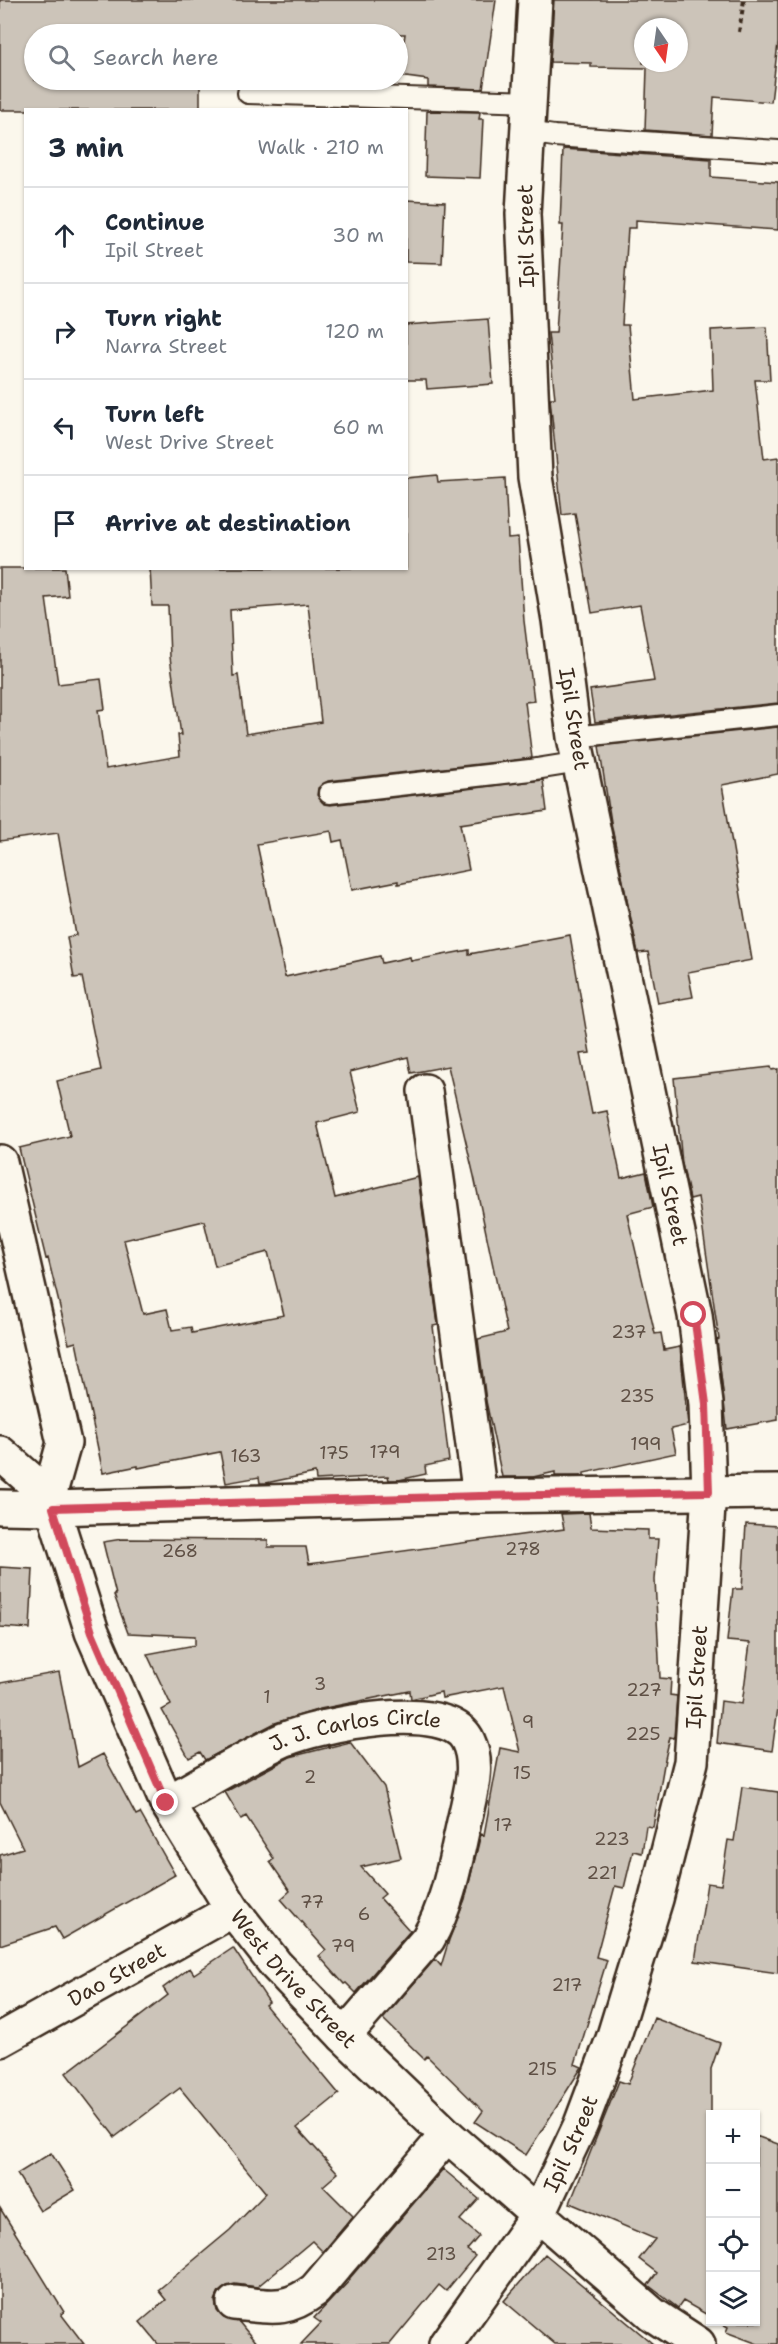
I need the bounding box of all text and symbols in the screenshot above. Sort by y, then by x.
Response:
north arrow [634,18,688,72]
search box [24,24,408,90]
icon: search [45,41,78,74]
text: Search here [93,43,219,72]
text: 3 min [48,130,124,165]
text: Walk · 210 m [258,134,384,160]
street label: Ipil Street [511,184,541,288]
text: Continue [105,208,205,237]
icon: ahead [48,219,81,252]
text: 30 m [332,222,384,248]
text: Ipil Street [105,237,204,263]
text: Turn right [105,304,222,333]
icon: right [48,315,81,348]
text: 120 m [325,318,384,344]
text: Narra Street [105,333,227,359]
text: Turn left [105,400,204,429]
icon: left [48,411,81,444]
text: 60 m [332,414,384,440]
text: West Drive Street [105,429,274,455]
icon: arrive [48,507,81,540]
text: Arrive at destination [105,509,351,538]
street label: Ipil Street [552,666,596,772]
street label: Ipil Street [646,1141,694,1249]
route start [680,1301,706,1327]
house number: 237 [611,1320,647,1344]
house number: 235 [620,1384,654,1408]
house number: 199 [630,1432,662,1456]
house number: 179 [369,1440,401,1464]
house number: 175 [319,1441,349,1465]
house number: 163 [231,1444,261,1468]
house number: 278 [505,1537,541,1561]
house number: 268 [162,1539,198,1563]
street label: Ipil Street [679,1624,714,1730]
house number: 3 [314,1672,326,1696]
house number: 227 [626,1678,662,1702]
house number: 1 [263,1685,271,1709]
street label: J. J. Carlos Circle [265,1703,444,1758]
house number: 9 [522,1710,534,1734]
house number: 225 [626,1722,660,1746]
house number: 15 [513,1761,531,1785]
house number: 2 [304,1765,316,1789]
route end [152,1789,178,1815]
house number: 17 [493,1813,513,1837]
house number: 223 [594,1827,630,1851]
house number: 221 [587,1861,617,1885]
house number: 77 [300,1890,324,1914]
house number: 6 [358,1902,370,1926]
street label: West Drive Street [224,1904,363,2055]
house number: 79 [331,1934,355,1958]
street label: Dao Street [63,1936,171,2013]
house number: 217 [552,1973,582,1997]
house number: 215 [527,2057,557,2081]
street label: Ipil Street [537,2091,605,2197]
map controls [706,2110,760,2326]
button: + [706,2110,760,2164]
button: − [706,2164,760,2218]
button: locate [706,2218,760,2272]
house number: 213 [426,2242,456,2266]
button: layers [706,2272,760,2326]

